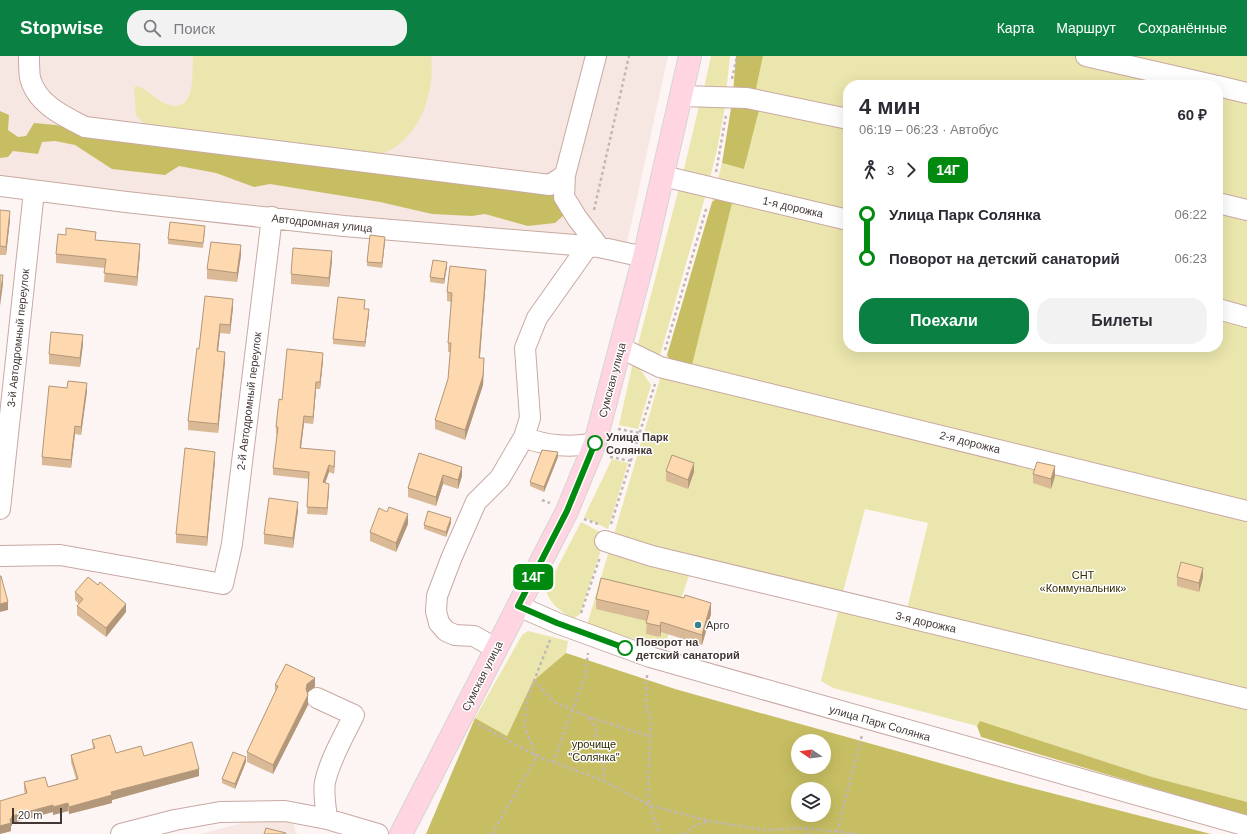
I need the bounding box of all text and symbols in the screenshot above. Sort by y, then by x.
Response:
search box [127,10,407,46]
text: Stopwise [20,17,103,38]
icon: search [141,17,163,39]
text: Поиск [173,20,215,37]
text: Карта [997,20,1034,36]
text: Маршрут [1056,20,1116,36]
text: Сохранённые [1138,20,1227,36]
text: 4 мин [859,94,920,119]
text: 60 ₽ [1177,106,1207,123]
text: 06:19 – 06:23 · Автобус [859,122,998,137]
icon: walk [859,159,881,181]
icon: forward [900,159,922,181]
text: 14Г [936,162,960,178]
text: 3 [887,163,894,178]
street label: 1-я дорожка [761,194,825,220]
text: Улица Парк Солянка [889,206,1041,223]
text: 06:22 [1174,207,1207,222]
street label: Автодромная улица [271,212,374,234]
text: Поворот на детский санаторий [889,250,1120,267]
text: 06:23 [1174,251,1207,266]
street label: 3-й Автодромный переулок [5,268,31,408]
button: Поехали [859,298,1029,344]
button: Билеты [1037,298,1207,344]
street label: 2-й Автодромный переулок [235,331,263,471]
street label: Сумская улица [596,341,628,419]
street label: 2-я дорожка [938,429,1002,456]
place label: Улица Парк Солянка [606,431,669,456]
marker: Улица Парк Солянка [587,435,603,451]
line badge: 14Г [510,564,556,590]
text: 14Г [521,569,545,585]
park label: СНТ «Коммунальник» [1040,569,1126,594]
street label: 3-я дорожка [894,609,958,635]
place label: Арго [706,619,729,631]
marker: Арго [693,620,703,630]
place label: Поворот на детский санаторий [636,636,740,661]
street label: Сумская улица [459,638,505,713]
marker: Поворот на детский санаторий [617,640,633,656]
street label: улица Парк Солянка [828,703,933,743]
north arrow [791,734,831,774]
map controls [791,734,831,822]
park label: урочище "Солянка" [568,738,620,763]
button: layers [791,782,831,822]
scale bar [12,806,62,825]
text: 20 m [18,809,42,821]

